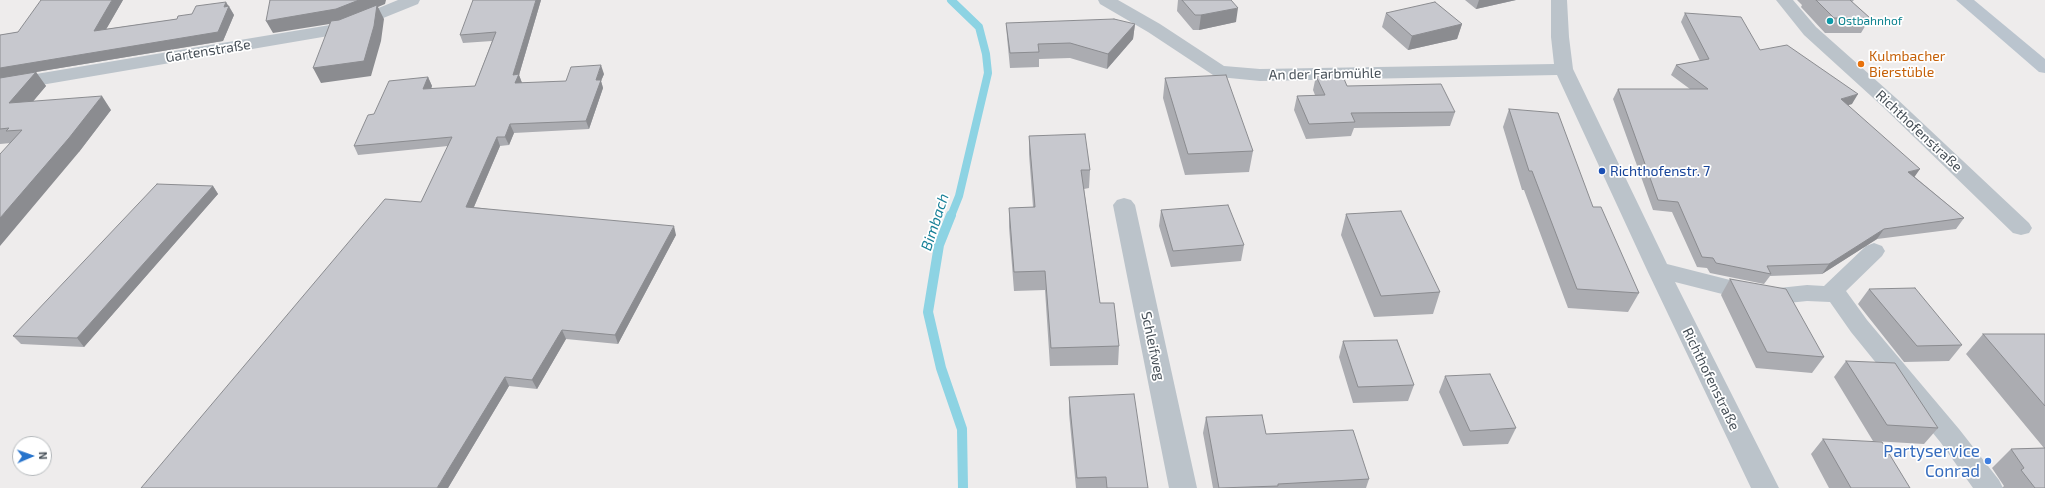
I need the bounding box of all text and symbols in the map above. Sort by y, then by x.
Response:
place label: Ostbahnhof [1838,14,1902,28]
marker: Ostbahnhof [1825,16,1835,26]
street label: Gartenstraße [164,36,252,66]
place label: Kulmbacher Bierstüble [1869,48,1945,80]
marker: Kulmbacher Bierstüble [1856,59,1866,69]
street label: An der Farbmühle [1268,65,1382,83]
street label: Richthofenstraße [1872,87,1966,175]
place label: Richthofenstr. 7 [1610,163,1710,179]
marker: Richthofenstr. 7 [1597,166,1607,176]
water label: Bimbach [917,191,953,253]
street label: Schleifweg [1137,310,1169,382]
street label: Richthofenstraße [1679,325,1743,433]
north arrow [12,436,52,476]
place label: Partyservice Conrad [1883,441,1980,481]
text: N [37,451,50,460]
marker: Partyservice Conrad [1983,456,1993,466]

